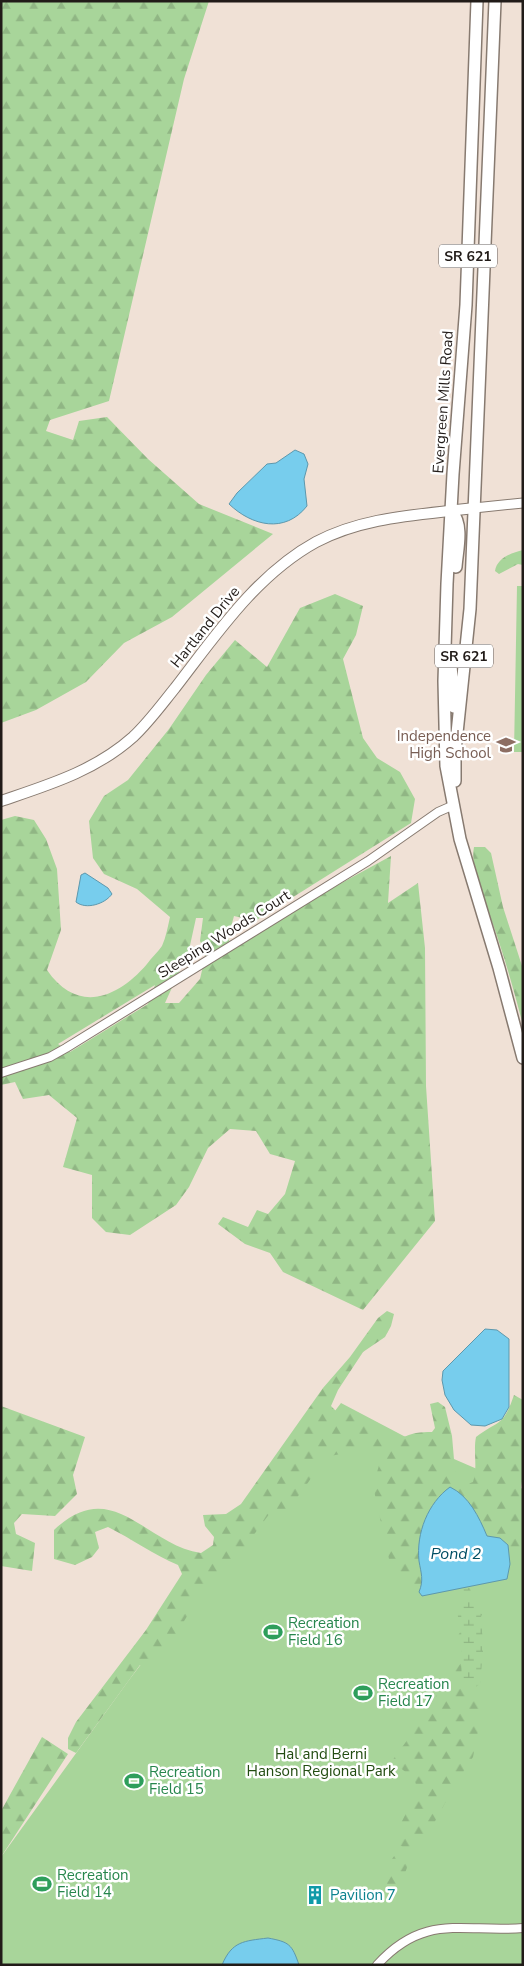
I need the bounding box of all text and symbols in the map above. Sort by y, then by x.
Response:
road number: SR 621 [439,245,497,268]
street label: Evergreen Mills Road [428,330,458,474]
street label: Hartland Drive [166,582,244,672]
road number: SR 621 [435,644,493,668]
place label: Independence High School [397,726,492,763]
school or university icon: Independence High School [495,734,517,756]
street label: Sleeping Woods Court [154,885,295,983]
water label: Pond 2 [431,1543,481,1565]
place label: Recreation Field 16 [288,1613,360,1650]
sports icon: Recreation Field 16 [262,1621,284,1643]
place label: Recreation Field 17 [378,1674,450,1711]
sports icon: Recreation Field 17 [352,1682,374,1704]
park label: Hal and Berni Hanson Regional Park [247,1744,396,1781]
place label: Recreation Field 15 [149,1762,221,1799]
sports icon: Recreation Field 15 [123,1770,145,1792]
place label: Recreation Field 14 [57,1865,129,1902]
sports icon: Recreation Field 14 [31,1873,53,1895]
building icon: Pavilion 7 [304,1884,326,1906]
place label: Pavilion 7 [330,1885,396,1905]

